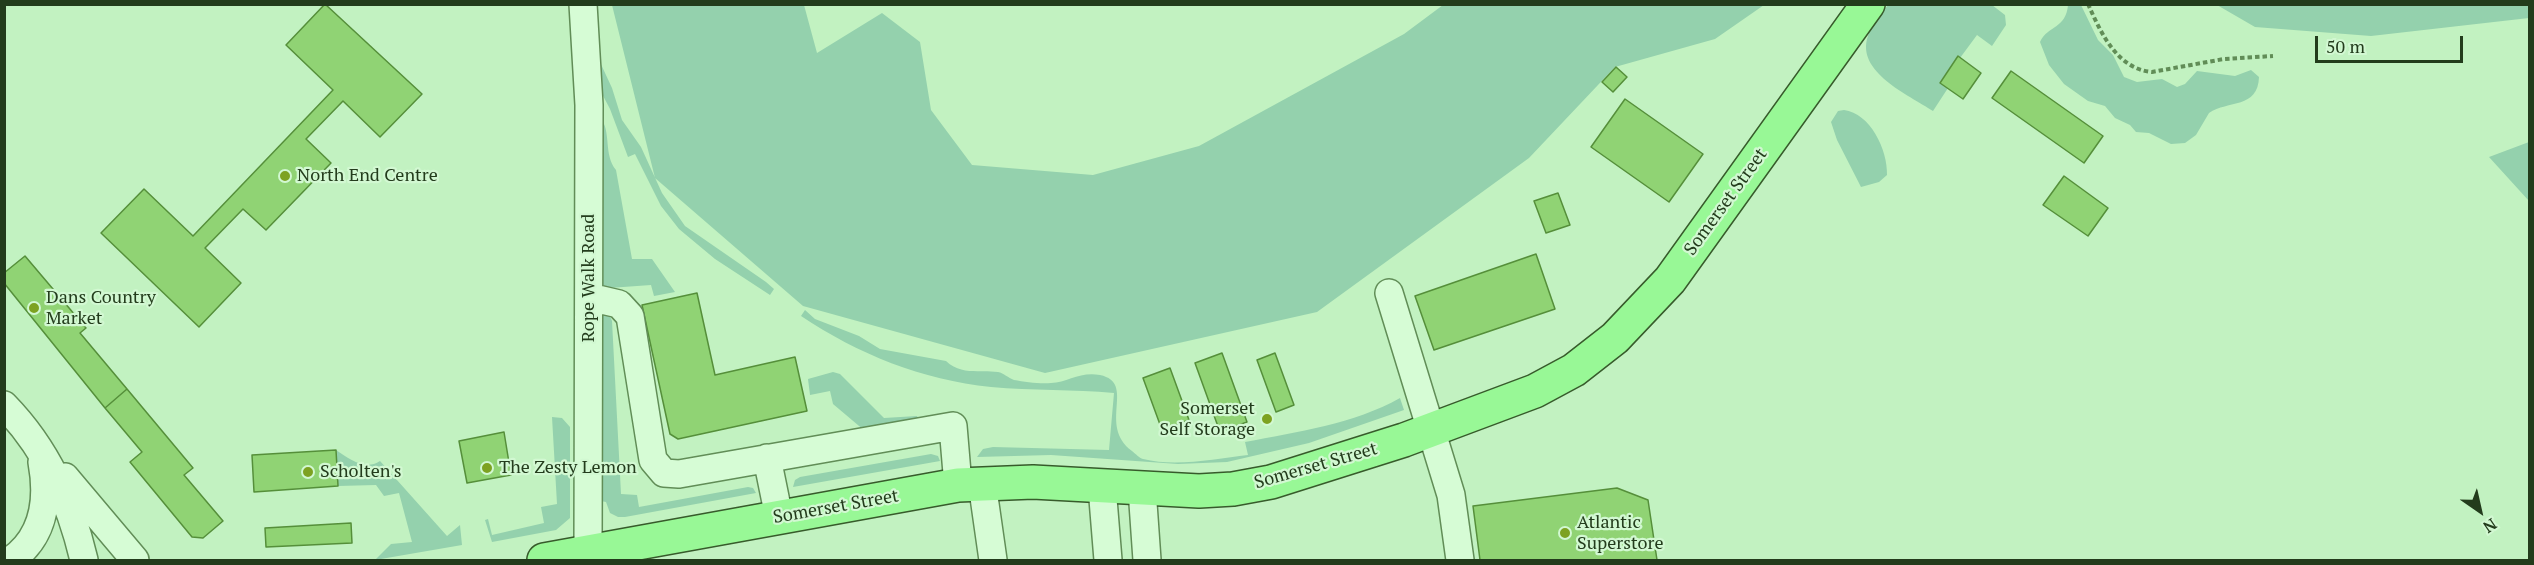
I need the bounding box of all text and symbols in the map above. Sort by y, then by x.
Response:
scale bar [2318,24,2466,62]
text: 50 m [2326,34,2365,58]
street label: Somerset Street [1680,144,1772,260]
place label: North End Centre [297,165,438,187]
marker: North End Centre [278,169,292,183]
street label: Rope Walk Road [578,214,600,342]
place label: Dans Country Market [46,287,156,330]
marker: Dans Country Market [27,301,41,315]
place label: Somerset Self Storage [1160,398,1255,440]
marker: Somerset Self Storage [1260,412,1274,426]
street label: Somerset Street [1252,438,1380,494]
place label: The Zesty Lemon [499,457,637,479]
place label: Scholten's [320,461,402,483]
marker: The Zesty Lemon [480,461,494,475]
marker: Scholten's [301,465,315,479]
north arrow [2450,481,2510,541]
street label: Somerset Street [772,485,900,529]
place label: Atlantic Superstore [1577,512,1664,554]
text: N [2479,513,2501,538]
marker: Atlantic Superstore [1558,526,1572,540]

